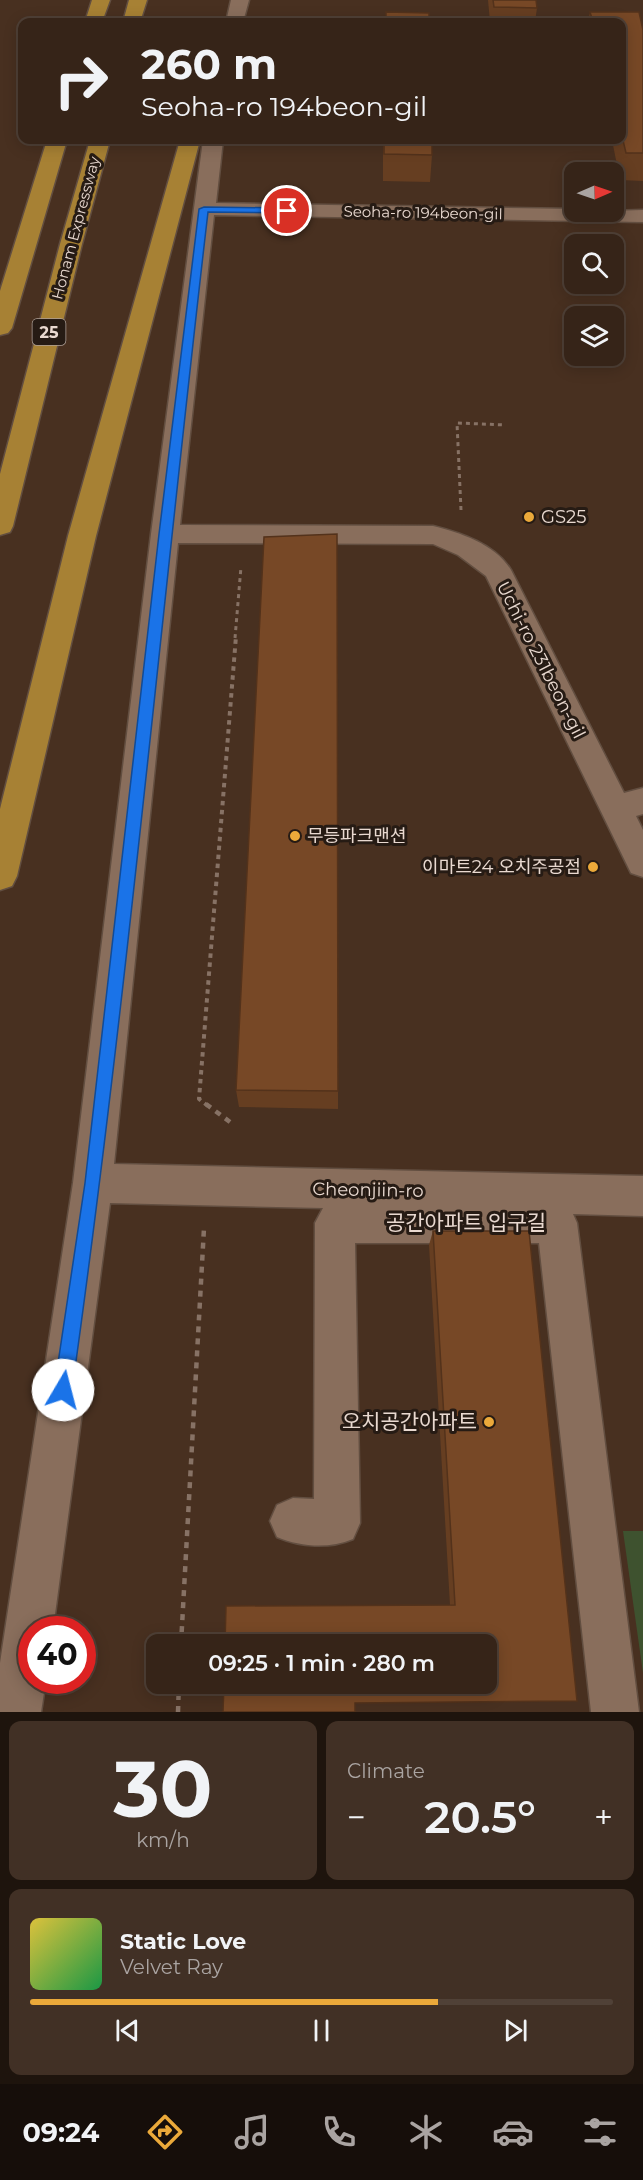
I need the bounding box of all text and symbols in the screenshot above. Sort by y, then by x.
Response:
text: 260 m [141,38,277,90]
icon: right [42,42,120,120]
text: Seoha-ro 194beon-gil [141,90,427,123]
street label: Honam Expressway [47,153,104,302]
north arrow [564,162,624,222]
map controls [564,162,624,366]
pin [261,185,312,236]
icon: arrive [270,194,303,227]
street label: Seoha-ro 194beon-gil [343,202,503,223]
button: search [564,234,624,294]
button: layers [564,306,624,366]
road number: 25 [32,319,66,345]
place label: GS25 [541,506,586,528]
marker: GS25 [522,510,536,524]
street label: Uchi-ro 231beon-gil [492,578,590,742]
place label: 무등파크맨션 [307,825,406,847]
marker: 무등파크맨션 [288,829,302,843]
place label: 이마트24 오치주공점 [422,856,581,878]
marker: 이마트24 오치주공점 [586,860,600,874]
street label: Cheonjiin-ro [312,1178,424,1202]
street label: 공간아파트 입구길 [386,1210,546,1235]
position arrow [31,1358,95,1422]
place label: 오치공간아파트 [342,1409,477,1434]
marker: 오치공간아파트 [482,1415,496,1429]
speed limit sign: 40 [18,1616,96,1694]
text: 09:25 · 1 min · 280 m [208,1650,435,1677]
text: 30 [113,1741,213,1837]
text: Climate [347,1759,425,1783]
text: 20.5° [424,1789,536,1844]
text: − [347,1797,366,1837]
text: + [594,1797,613,1837]
text: km/h [136,1828,190,1852]
text: Static Love [120,1928,246,1955]
text: Velvet Ray [120,1955,223,1979]
icon: previous [111,2014,144,2047]
icon: pause [305,2014,338,2047]
icon: next [499,2014,532,2047]
icon: directions [144,2111,186,2153]
icon: music [231,2111,273,2153]
icon: phone [318,2111,360,2153]
icon: climate [405,2111,447,2153]
icon: car [492,2111,534,2153]
icon: filters [579,2111,621,2153]
text: 09:24 [22,2116,99,2149]

